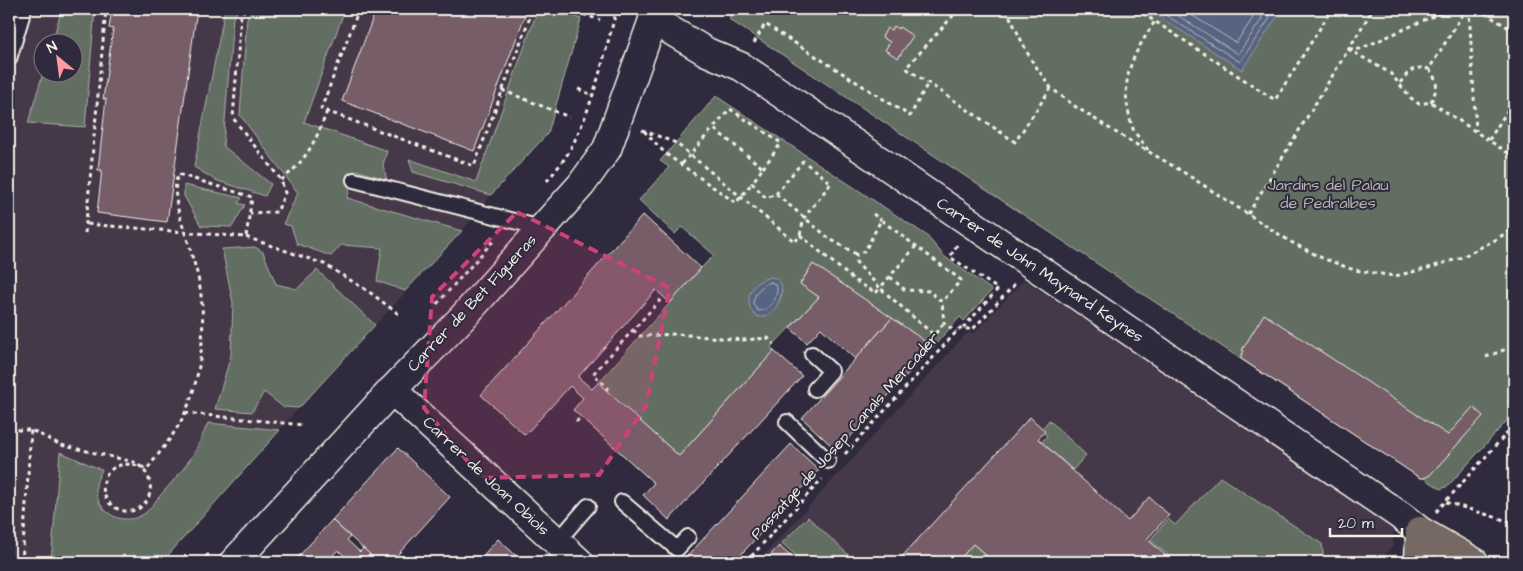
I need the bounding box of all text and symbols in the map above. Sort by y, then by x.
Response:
north arrow [32,32,82,82]
text: N [43,37,61,58]
park label: Jardins del Palau de Pedralbes [1267,174,1389,214]
street label: Carrer de John Maynard Keynes [931,192,1148,349]
street label: Carrer de Bet Figueras [402,229,542,377]
street label: Passatge de Josep Canals Mercader [746,327,945,545]
street label: Carrer de Joan Obiols [418,411,554,541]
scale bar [1330,506,1403,538]
text: 20 m [1338,513,1374,534]

